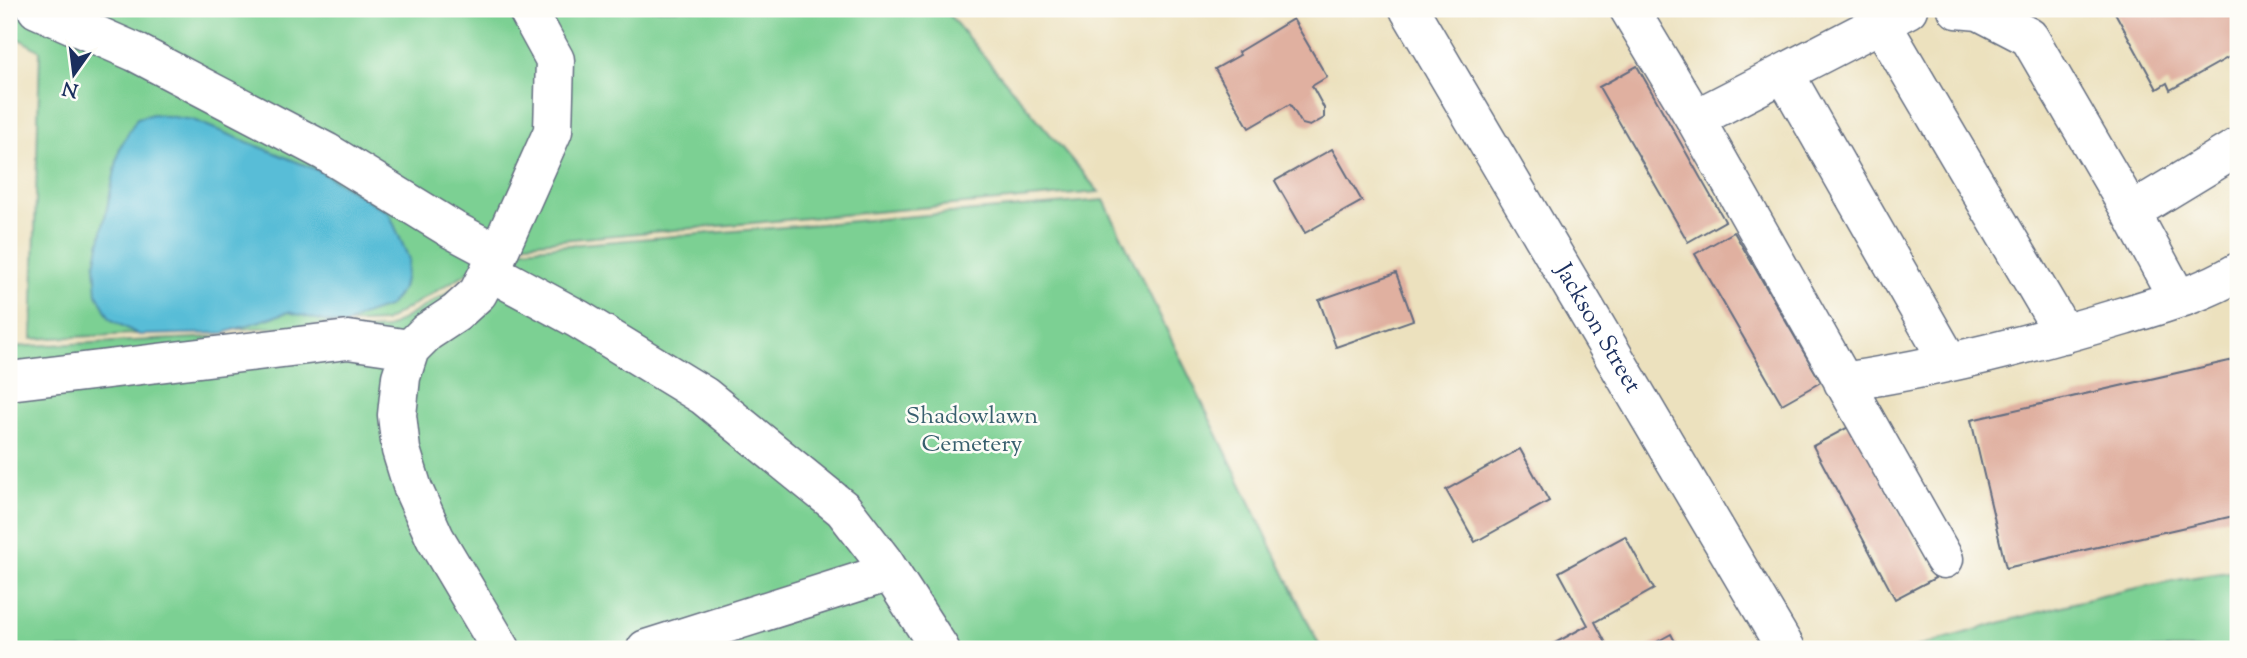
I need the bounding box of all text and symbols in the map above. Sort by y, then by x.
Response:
north arrow [38,38,108,108]
text: N [60,73,81,103]
street label: Jackson Street [1545,256,1649,400]
park label: Shadowlawn Cemetery [906,400,1038,462]

